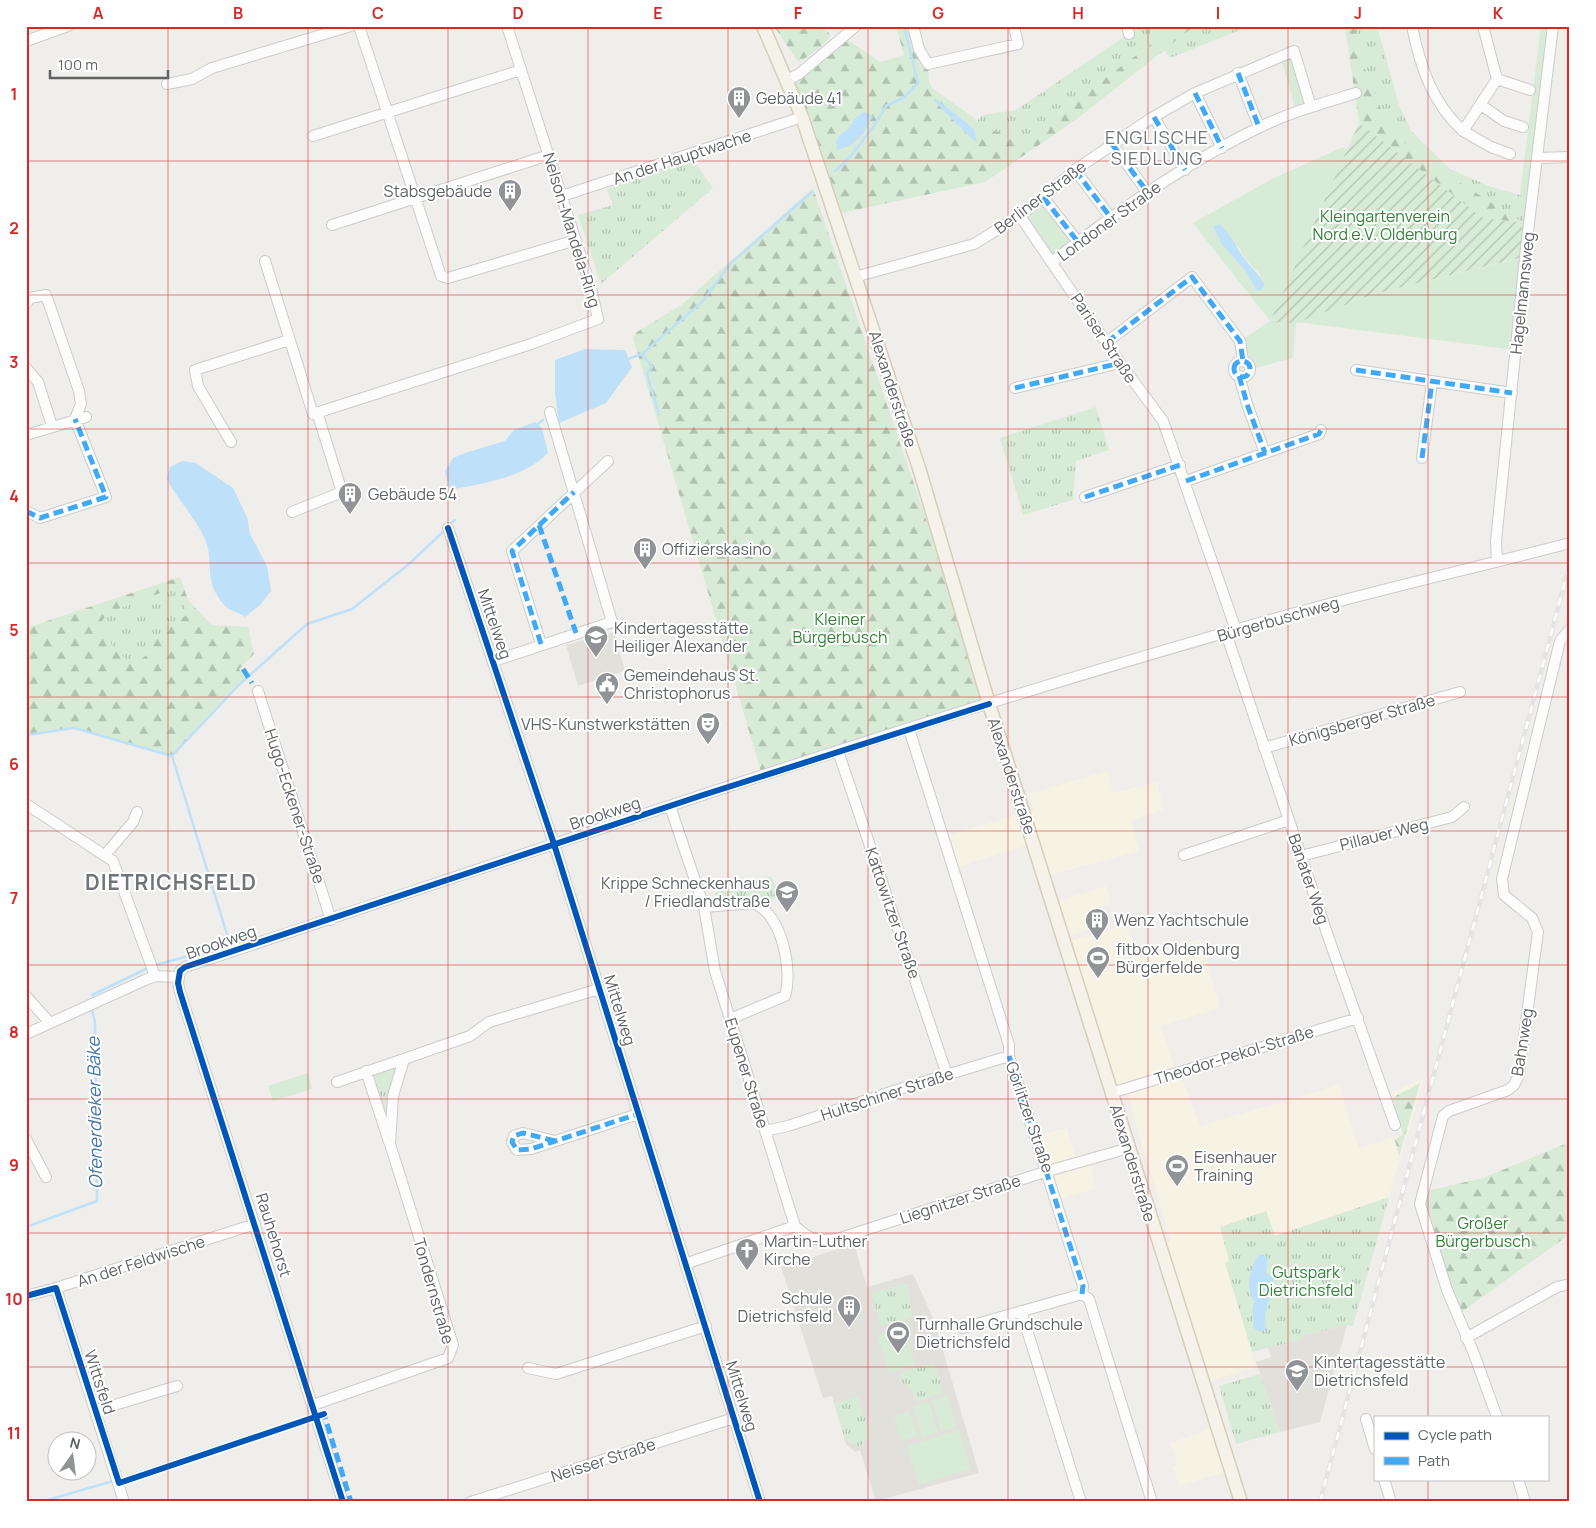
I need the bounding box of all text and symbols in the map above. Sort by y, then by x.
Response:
text: A [93,2,104,24]
text: B [233,2,243,24]
text: C [372,2,384,24]
text: D [512,2,524,24]
text: E [653,2,663,24]
text: F [794,2,803,24]
text: G [932,2,944,24]
text: H [1072,2,1084,24]
text: I [1216,2,1220,24]
text: J [1354,2,1362,24]
text: K [1493,2,1504,24]
scale bar [50,48,168,80]
text: 100 m [58,54,98,75]
text: 1 [10,83,18,105]
building icon: Gebäude 41 [726,85,752,119]
place label: Gebäude 41 [756,87,842,109]
street label: An der Hauptwache [610,124,754,190]
district label: ENGLISCHE SIEDLUNG [1105,125,1209,170]
street label: Nelson-Mandela-Ring [538,150,606,310]
street label: Berliner Straße [990,155,1090,239]
street label: Londoner Straße [1053,176,1165,266]
building icon: Stabsgebäude [497,178,523,212]
place label: Stabsgebäude [384,180,492,202]
park label: Kleingartenverein Nord e.V. Oldenburg [1312,205,1458,245]
text: 2 [9,217,19,239]
street label: Hagelmannsweg [1505,231,1539,355]
street label: Pariser Straße [1066,289,1142,387]
street label: Alexanderstraße [864,328,922,450]
text: 3 [9,351,19,373]
building icon: Gebäude 54 [337,481,363,515]
place label: Gebäude 54 [368,483,457,505]
text: 4 [9,485,19,507]
building icon: Offizierskasino [632,536,658,570]
place label: Offizierskasino [662,538,771,560]
street label: Mittelweg [473,586,517,662]
street label: Bürgerbuschweg [1214,591,1342,647]
park label: Kleiner Bürgerbusch [792,608,888,648]
place label: Kindertagesstätte Heiliger Alexander [614,617,749,657]
text: 5 [9,619,19,641]
school or university icon: Kindertagesstätte Heiliger Alexander [583,624,609,658]
place label: Gemeindehaus St. Christophorus [624,664,759,704]
public building icon: Gemeindehaus St. Christophorus [594,671,620,705]
street label: Königsberger Straße [1286,689,1438,751]
theatre icon: VHS-Kunstwerkstätten [695,711,721,745]
place label: VHS-Kunstwerkstätten [521,713,690,735]
street label: Alexanderstraße [983,715,1041,837]
street label: Hugo-Eckener-Straße [260,726,330,886]
text: 6 [9,753,19,775]
street label: Brookweg [567,791,643,835]
street label: Pillauer Weg [1337,812,1431,856]
street label: Banater Weg [1283,831,1335,927]
street label: Kattowitzer Straße [860,844,926,982]
district label: DIETRICHSFELD [85,868,257,896]
place label: Krippe Schneckenhaus / Friedlandstraße [601,872,770,912]
school or university icon: Krippe Schneckenhaus / Friedlandstraße [774,879,800,913]
text: 7 [10,887,18,909]
building icon: Wenz Yachtschule [1084,907,1110,941]
place label: Wenz Yachtschule [1114,909,1249,931]
street label: Brookweg [183,920,259,964]
place label: fitbox Oldenburg Bürgerfelde [1116,938,1240,978]
sports icon: fitbox Oldenburg Bürgerfelde [1085,945,1111,979]
street label: Mittelweg [599,972,641,1048]
street label: Bahnweg [1506,1006,1538,1078]
street label: Eupener Straße [720,1015,774,1131]
street label: Theodor-Pekol-Straße [1152,1020,1316,1090]
text: 8 [9,1021,19,1043]
water label: Ofenerdieker Bäke [81,1035,107,1189]
street label: Görlitzer Straße [1001,1059,1059,1175]
street label: Hultschiner Straße [818,1062,956,1126]
street label: Alexanderstraße [1105,1102,1161,1224]
place label: Eisenhauer Training [1194,1146,1277,1186]
sports icon: Eisenhauer Training [1164,1153,1190,1187]
text: 9 [9,1154,19,1176]
street label: Liegnitzer Straße [897,1169,1023,1229]
street label: Rauhehorst [251,1190,297,1280]
park label: Großer Bürgerbusch [1435,1212,1531,1252]
street label: An der Feldwische [74,1230,208,1292]
place label: Martin-Luther Kirche [764,1230,867,1270]
street label: Tondernstraße [408,1235,460,1347]
church icon: Martin-Luther Kirche [734,1237,760,1271]
park label: Gutspark Dietrichsfeld [1259,1261,1353,1301]
place label: Schule Dietrichsfeld [738,1287,832,1327]
text: 10 [5,1288,23,1310]
building icon: Schule Dietrichsfeld [836,1294,862,1328]
place label: Turnhalle Grundschule Dietrichsfeld [916,1313,1083,1353]
sports icon: Turnhalle Grundschule Dietrichsfeld [885,1320,911,1354]
street label: Wittsfeld [79,1347,121,1417]
place label: Kintertagesstätte Dietrichsfeld [1314,1351,1445,1391]
street label: Mittelweg [721,1358,763,1434]
school or university icon: Kintertagesstätte Dietrichsfeld [1284,1358,1310,1392]
legend [1374,1416,1548,1480]
text: 11 [7,1422,21,1444]
text: Cycle path [1418,1424,1492,1445]
north arrow [48,1430,98,1480]
text: N [68,1432,82,1453]
street label: Neisser Straße [548,1433,658,1487]
text: Path [1418,1450,1450,1471]

